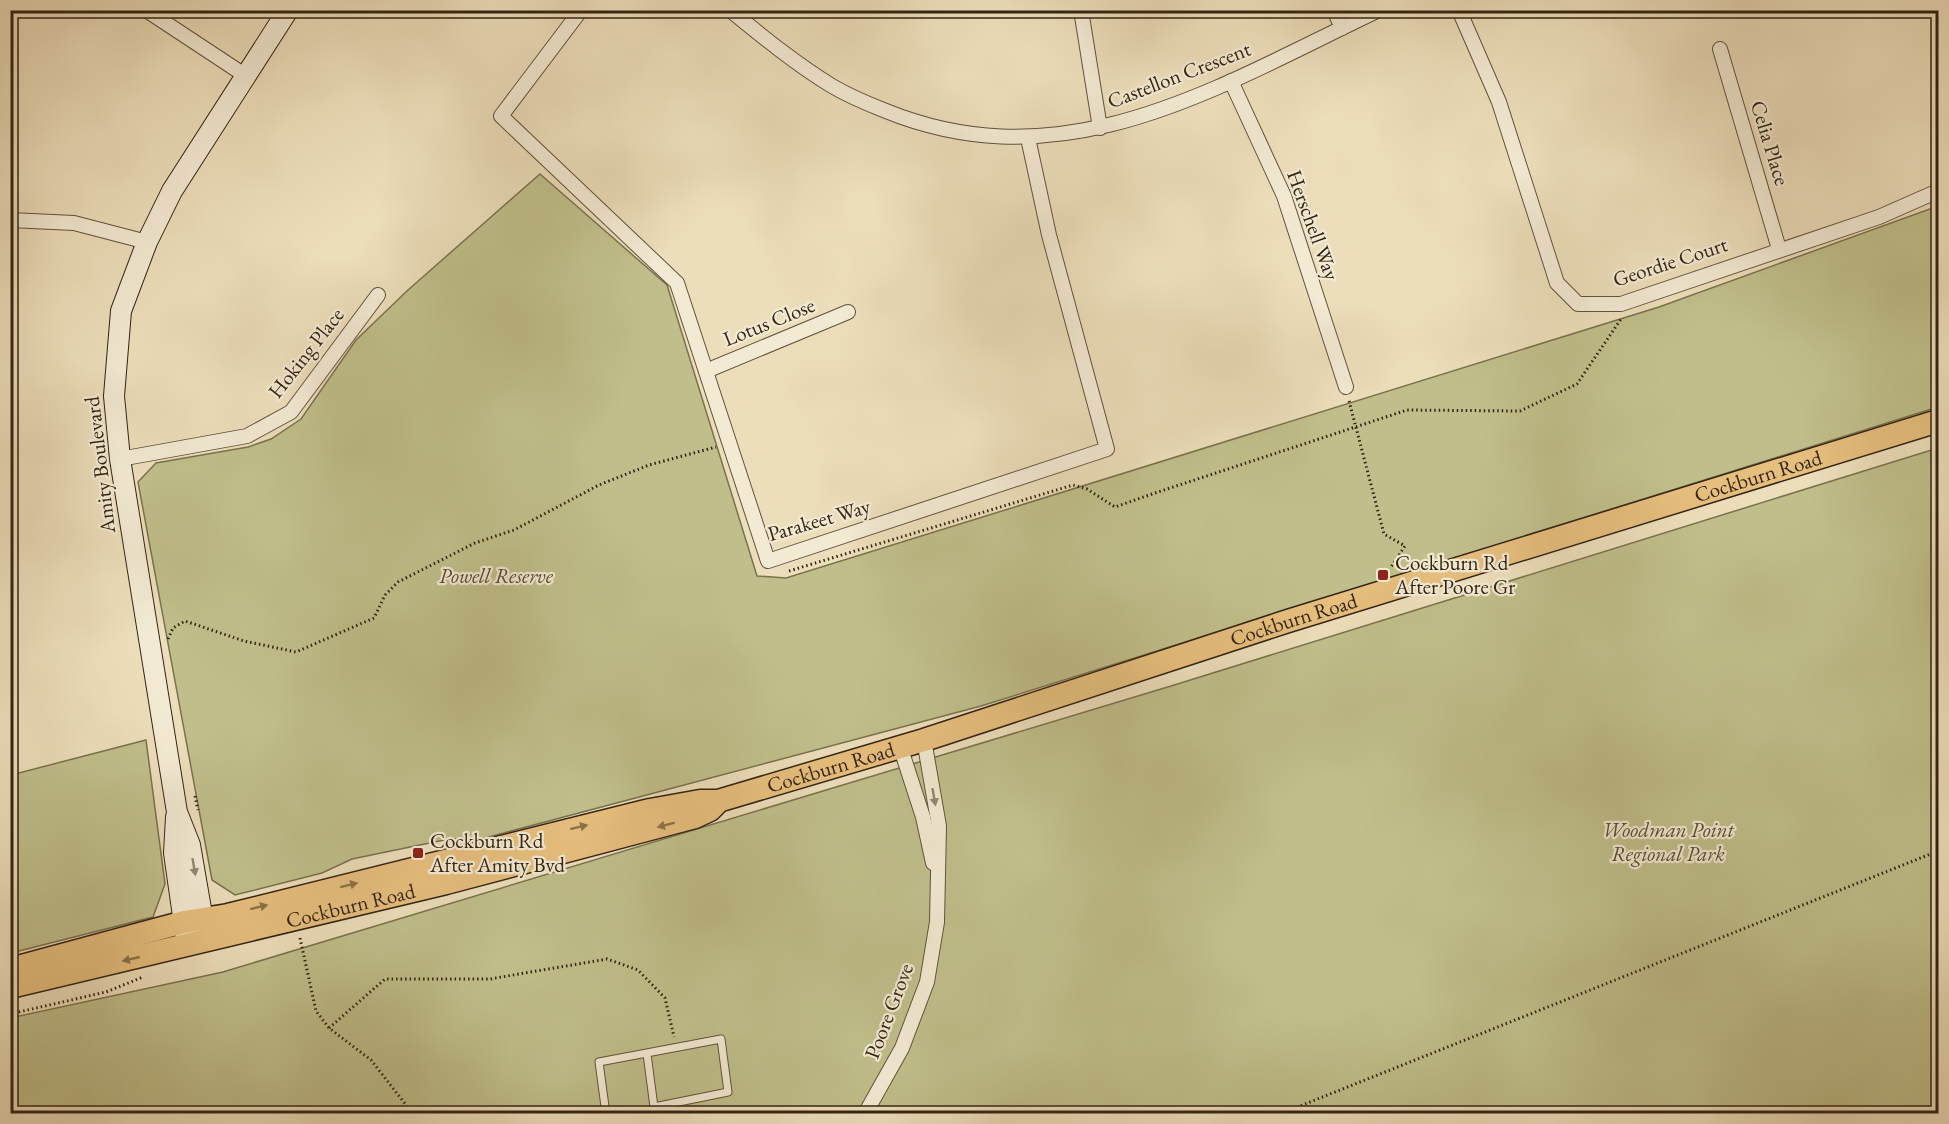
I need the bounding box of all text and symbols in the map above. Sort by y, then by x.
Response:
street label: Castellon Crescent [1103,35,1255,114]
street label: Celia Place [1745,97,1796,188]
street label: Herschell Way [1281,166,1346,284]
street label: Geordie Court [1609,230,1731,293]
street label: Lotus Close [719,291,819,352]
street label: Hoking Place [262,302,349,403]
street label: Amity Boulevard [78,395,121,536]
street label: Cockburn Road [1691,443,1825,508]
street label: Parakeet Way [764,492,874,547]
place label: Cockburn Rd After Poore Gr [1394,549,1515,600]
park label: Powell Reserve [439,562,554,589]
marker: Cockburn Rd After Poore Gr [1376,568,1390,582]
street label: Cockburn Road [1226,586,1361,652]
street label: Cockburn Road [763,735,898,799]
one-way arrow [930,788,939,807]
park label: Woodman Point Regional Park [1602,816,1735,867]
one-way arrow [657,820,675,830]
one-way arrow [570,822,589,832]
place label: Cockburn Rd After Amity Bvd [429,827,565,878]
marker: Cockburn Rd After Amity Bvd [411,846,425,860]
one-way arrow [190,858,199,877]
street label: Cockburn Road [283,877,418,934]
one-way arrow [340,879,359,889]
one-way arrow [250,901,268,911]
one-way arrow [122,955,140,965]
street label: Poore Grove [858,959,919,1062]

